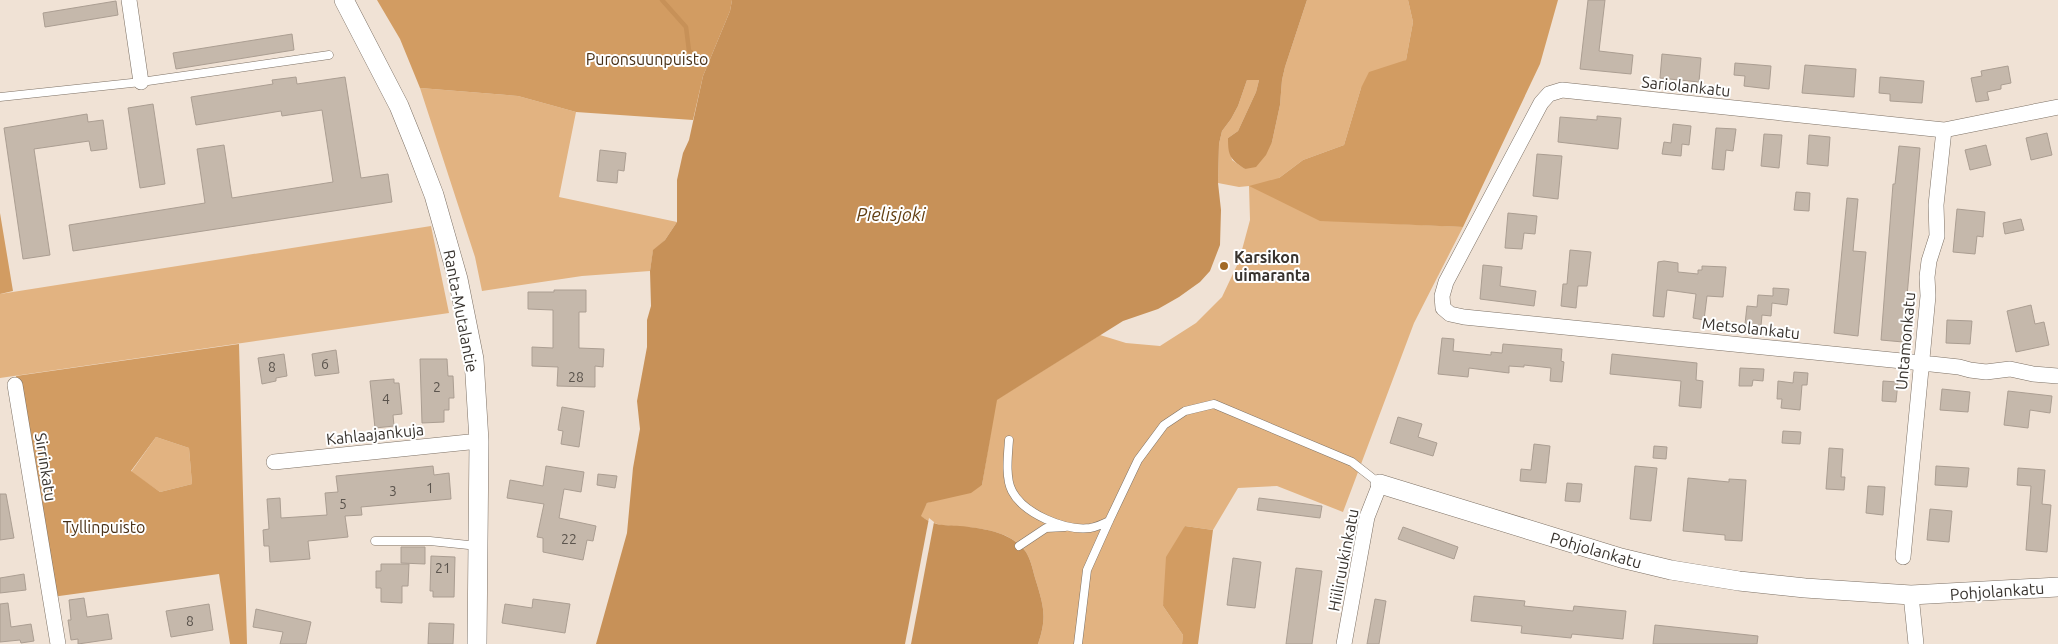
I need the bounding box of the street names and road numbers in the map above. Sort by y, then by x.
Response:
street label: Sariolankatu [1641,72,1731,100]
street label: Ranta-Mutalantie [440,248,482,374]
street label: Untamonkatu [1892,291,1918,391]
street label: Metsolankatu [1701,314,1801,342]
street label: Kahlaajankuja [325,420,425,448]
street label: Sirrinkatu [32,431,60,503]
street label: Hiiliruukinkatu [1324,507,1362,613]
street label: Pohjolankatu [1548,528,1644,572]
street label: Pohjolankatu [1949,579,2045,603]

